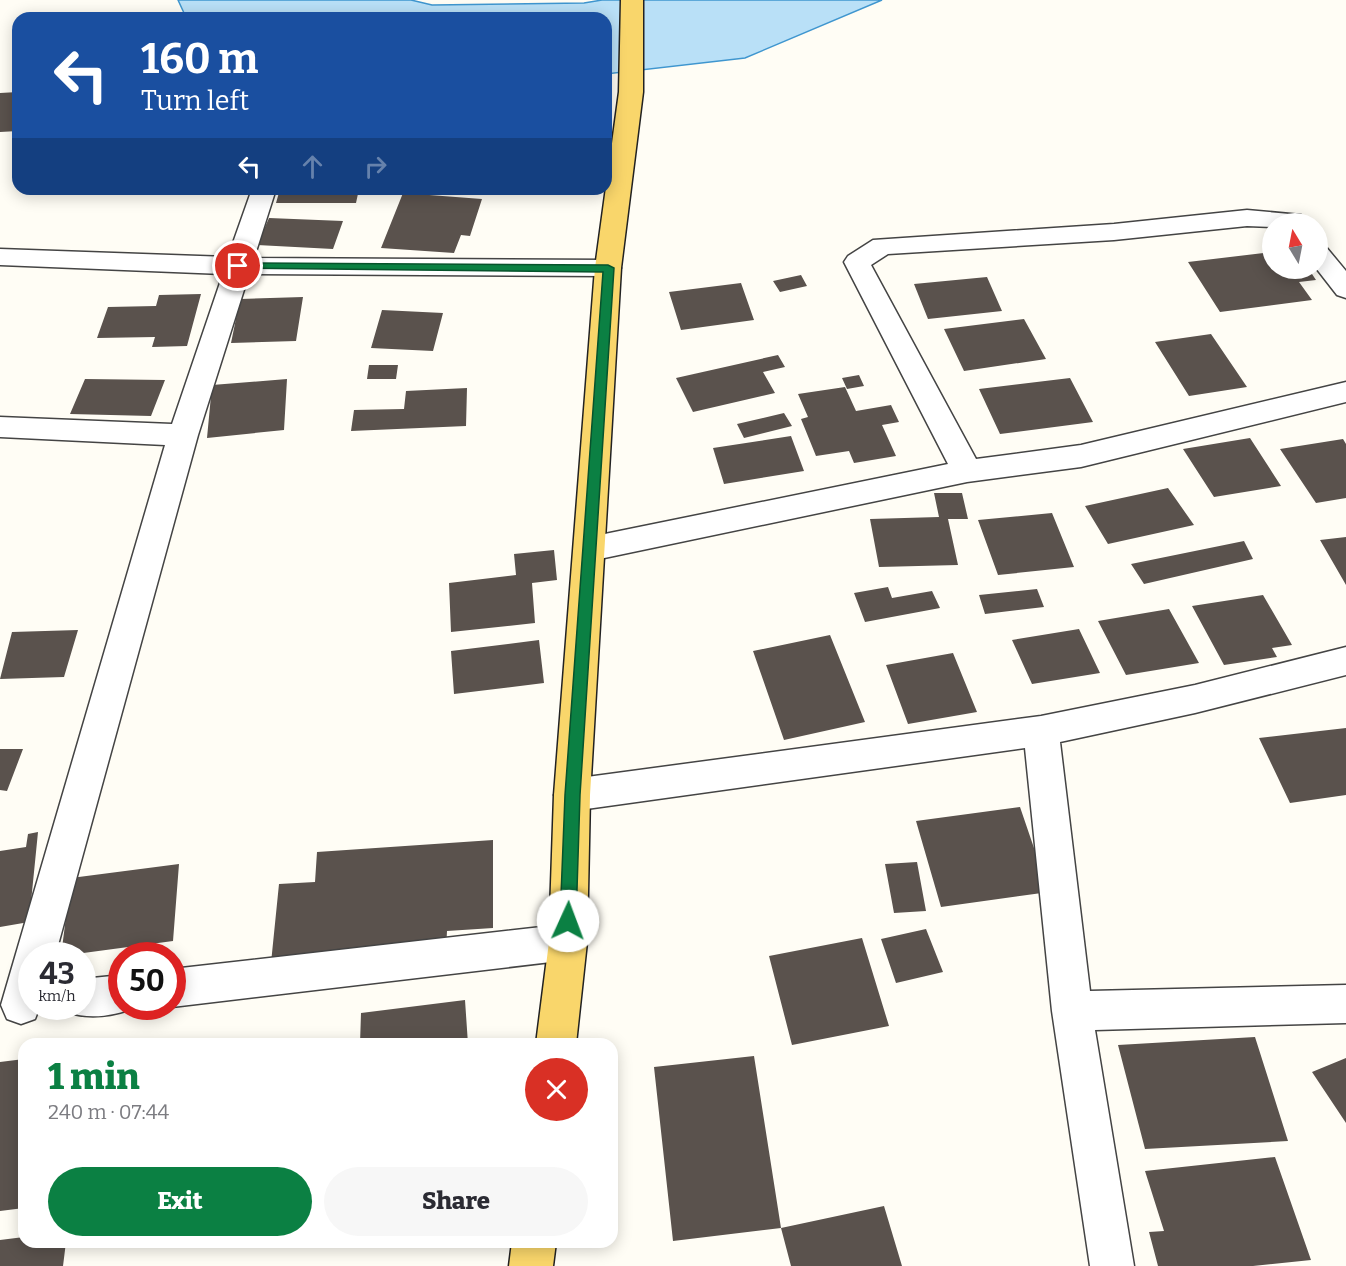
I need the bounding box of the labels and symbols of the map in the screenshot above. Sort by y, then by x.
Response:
north arrow [1262,213,1328,279]
pin [212,240,263,291]
position arrow [536,889,600,953]
speed limit sign: 50 [108,942,186,1020]

